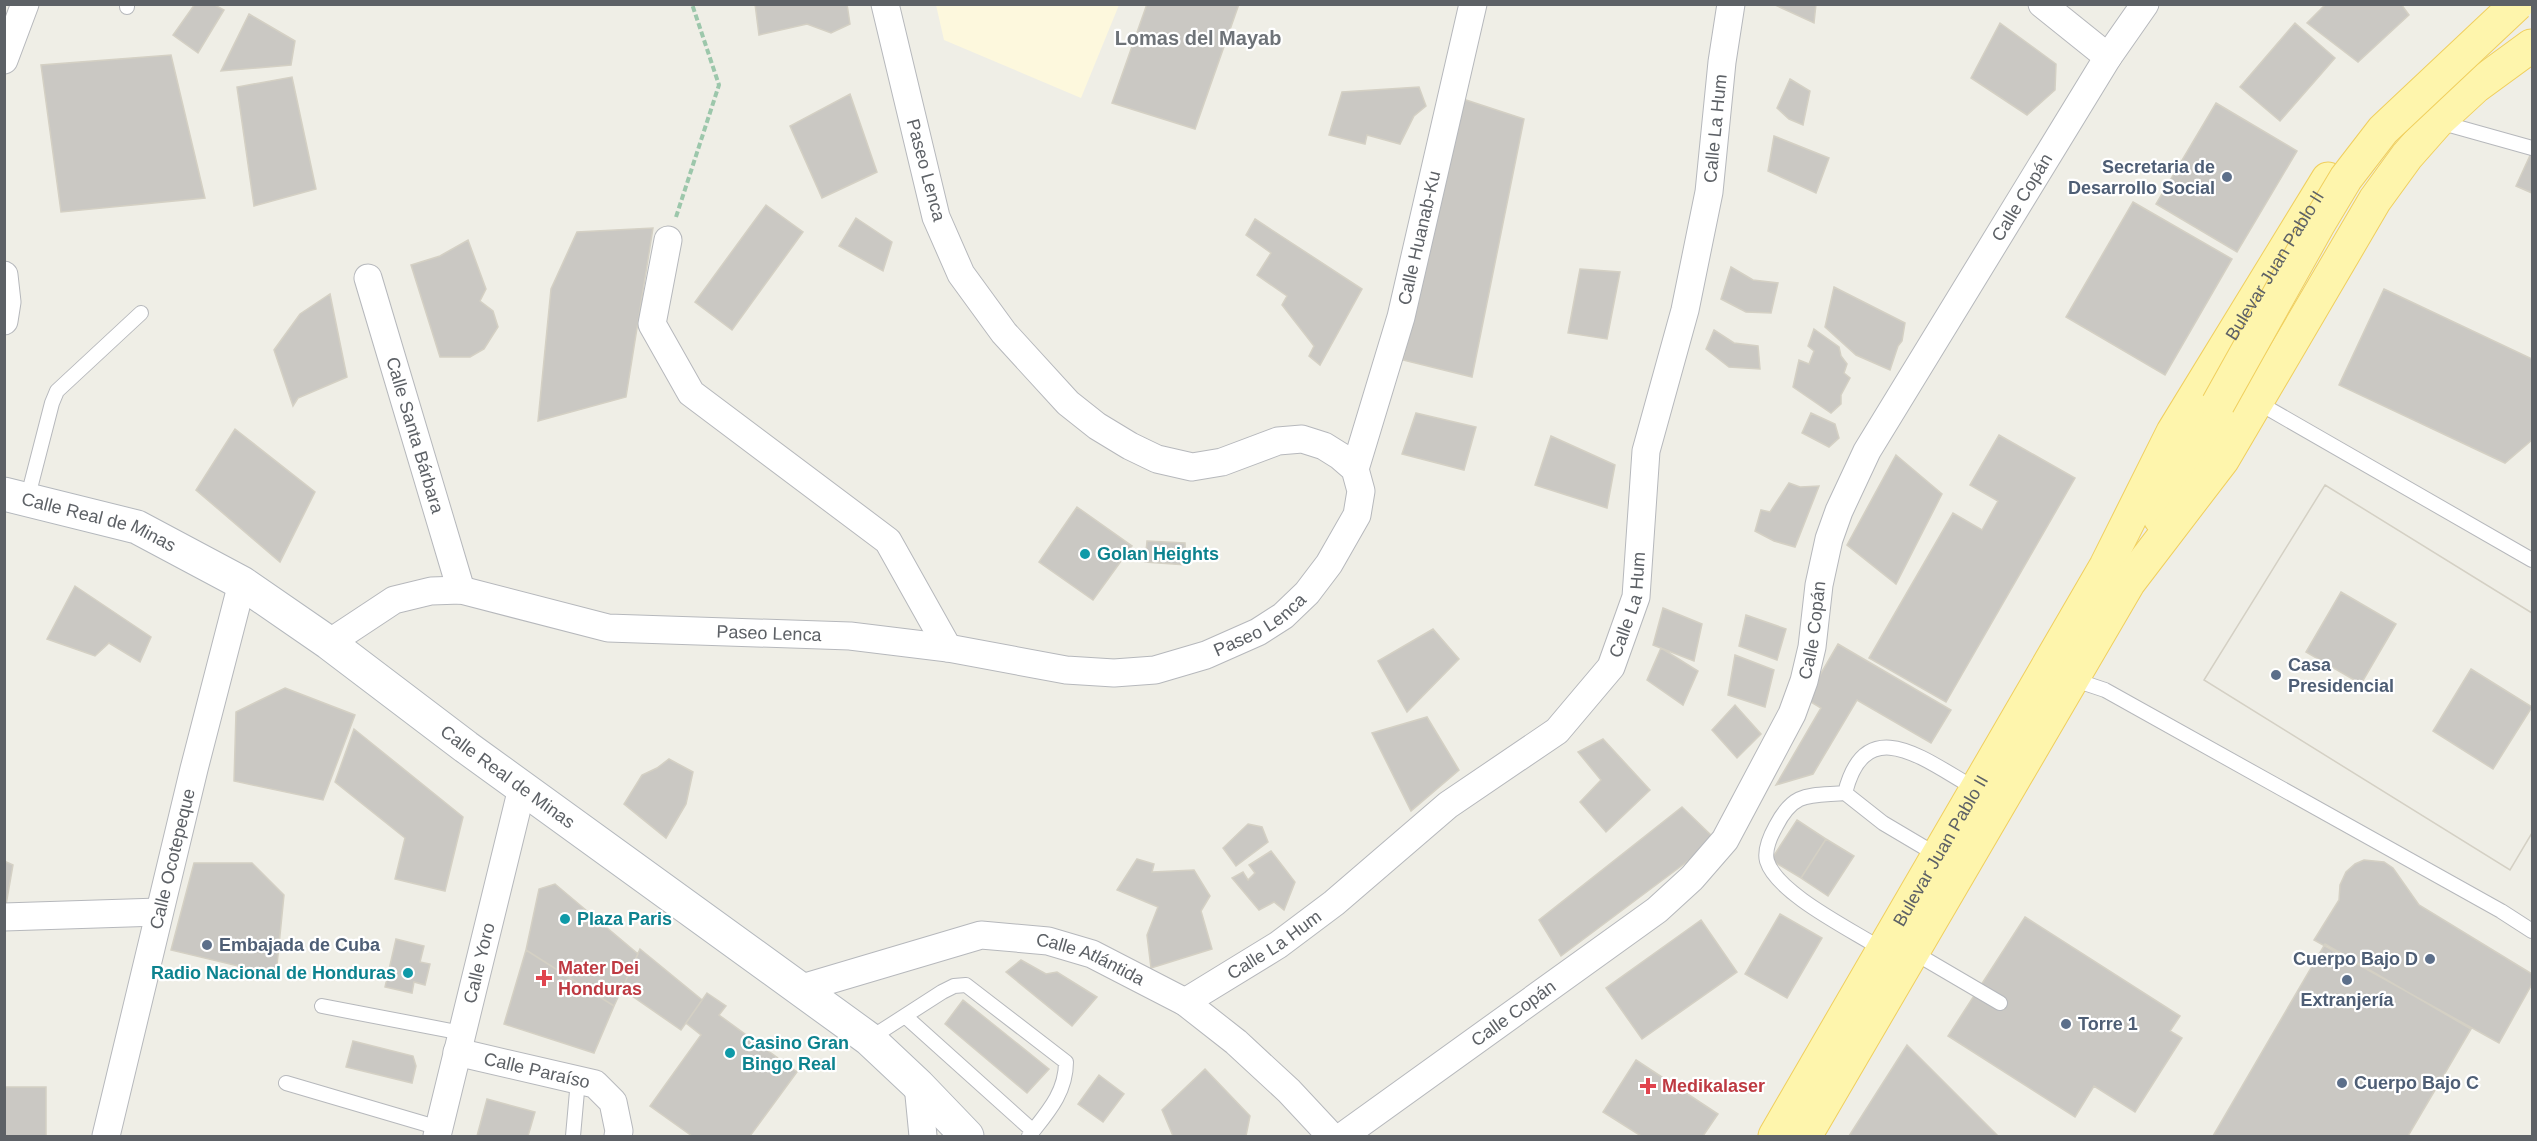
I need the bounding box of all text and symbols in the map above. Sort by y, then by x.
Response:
district label: Lomas del Mayab [1115,27,1281,49]
street label: Calle La Hum [1700,73,1731,184]
street label: Paseo Lenca [903,117,950,224]
street label: Calle Copán [1988,150,2056,245]
place label: Secretaria de Desarrollo Social [2068,157,2215,198]
street label: Calle Huanab-Ku [1394,169,1444,307]
marker: Secretaria de Desarrollo Social [2220,170,2234,184]
street label: Bulevar Juan Pablo II [2222,187,2328,344]
street label: Calle Santa Bárbara [382,355,448,517]
street label: Calle Real de Minas [19,489,179,556]
place label: Golan Heights [1097,544,1219,564]
marker: Golan Heights [1078,547,1092,561]
street label: Calle La Hum [1605,551,1649,660]
street label: Calle Copán [1795,580,1829,681]
street label: Paseo Lenca [1210,589,1311,660]
street label: Paseo Lenca [716,622,823,645]
place label: Casa Presidencial [2288,655,2394,696]
marker: Casa Presidencial [2269,668,2283,682]
street label: Calle Real de Minas [437,721,579,832]
street label: Bulevar Juan Pablo II [1889,772,1992,930]
street label: Calle Ocotepeque [146,786,199,931]
street label: Calle La Hum [1224,906,1325,984]
place label: Plaza Paris [577,909,672,929]
marker: Plaza Paris [558,912,572,926]
street label: Calle Yoro [460,921,499,1005]
street label: Calle Atlántida [1035,930,1149,990]
place label: Embajada de Cuba [219,935,381,955]
marker: Embajada de Cuba [200,938,214,952]
place label: Cuerpo Bajo D [2293,949,2418,969]
marker: Cuerpo Bajo D [2423,952,2437,966]
place label: Mater Dei Honduras [558,958,642,999]
place label: Radio Nacional de Honduras [151,963,396,983]
marker: Radio Nacional de Honduras [401,966,415,980]
marker: Mater Dei Honduras [535,969,553,987]
marker: Extranjería [2340,973,2354,987]
street label: Calle Copán [1467,976,1560,1050]
place label: Extranjería [2300,990,2395,1010]
place label: Torre 1 [2078,1014,2138,1034]
marker: Torre 1 [2059,1017,2073,1031]
place label: Casino Gran Bingo Real [742,1033,849,1074]
marker: Casino Gran Bingo Real [723,1046,737,1060]
street label: Calle Paraíso [482,1049,592,1092]
place label: Cuerpo Bajo C [2354,1073,2479,1093]
place label: Medikalaser [1662,1076,1765,1096]
marker: Cuerpo Bajo C [2335,1076,2349,1090]
marker: Medikalaser [1639,1077,1657,1095]

